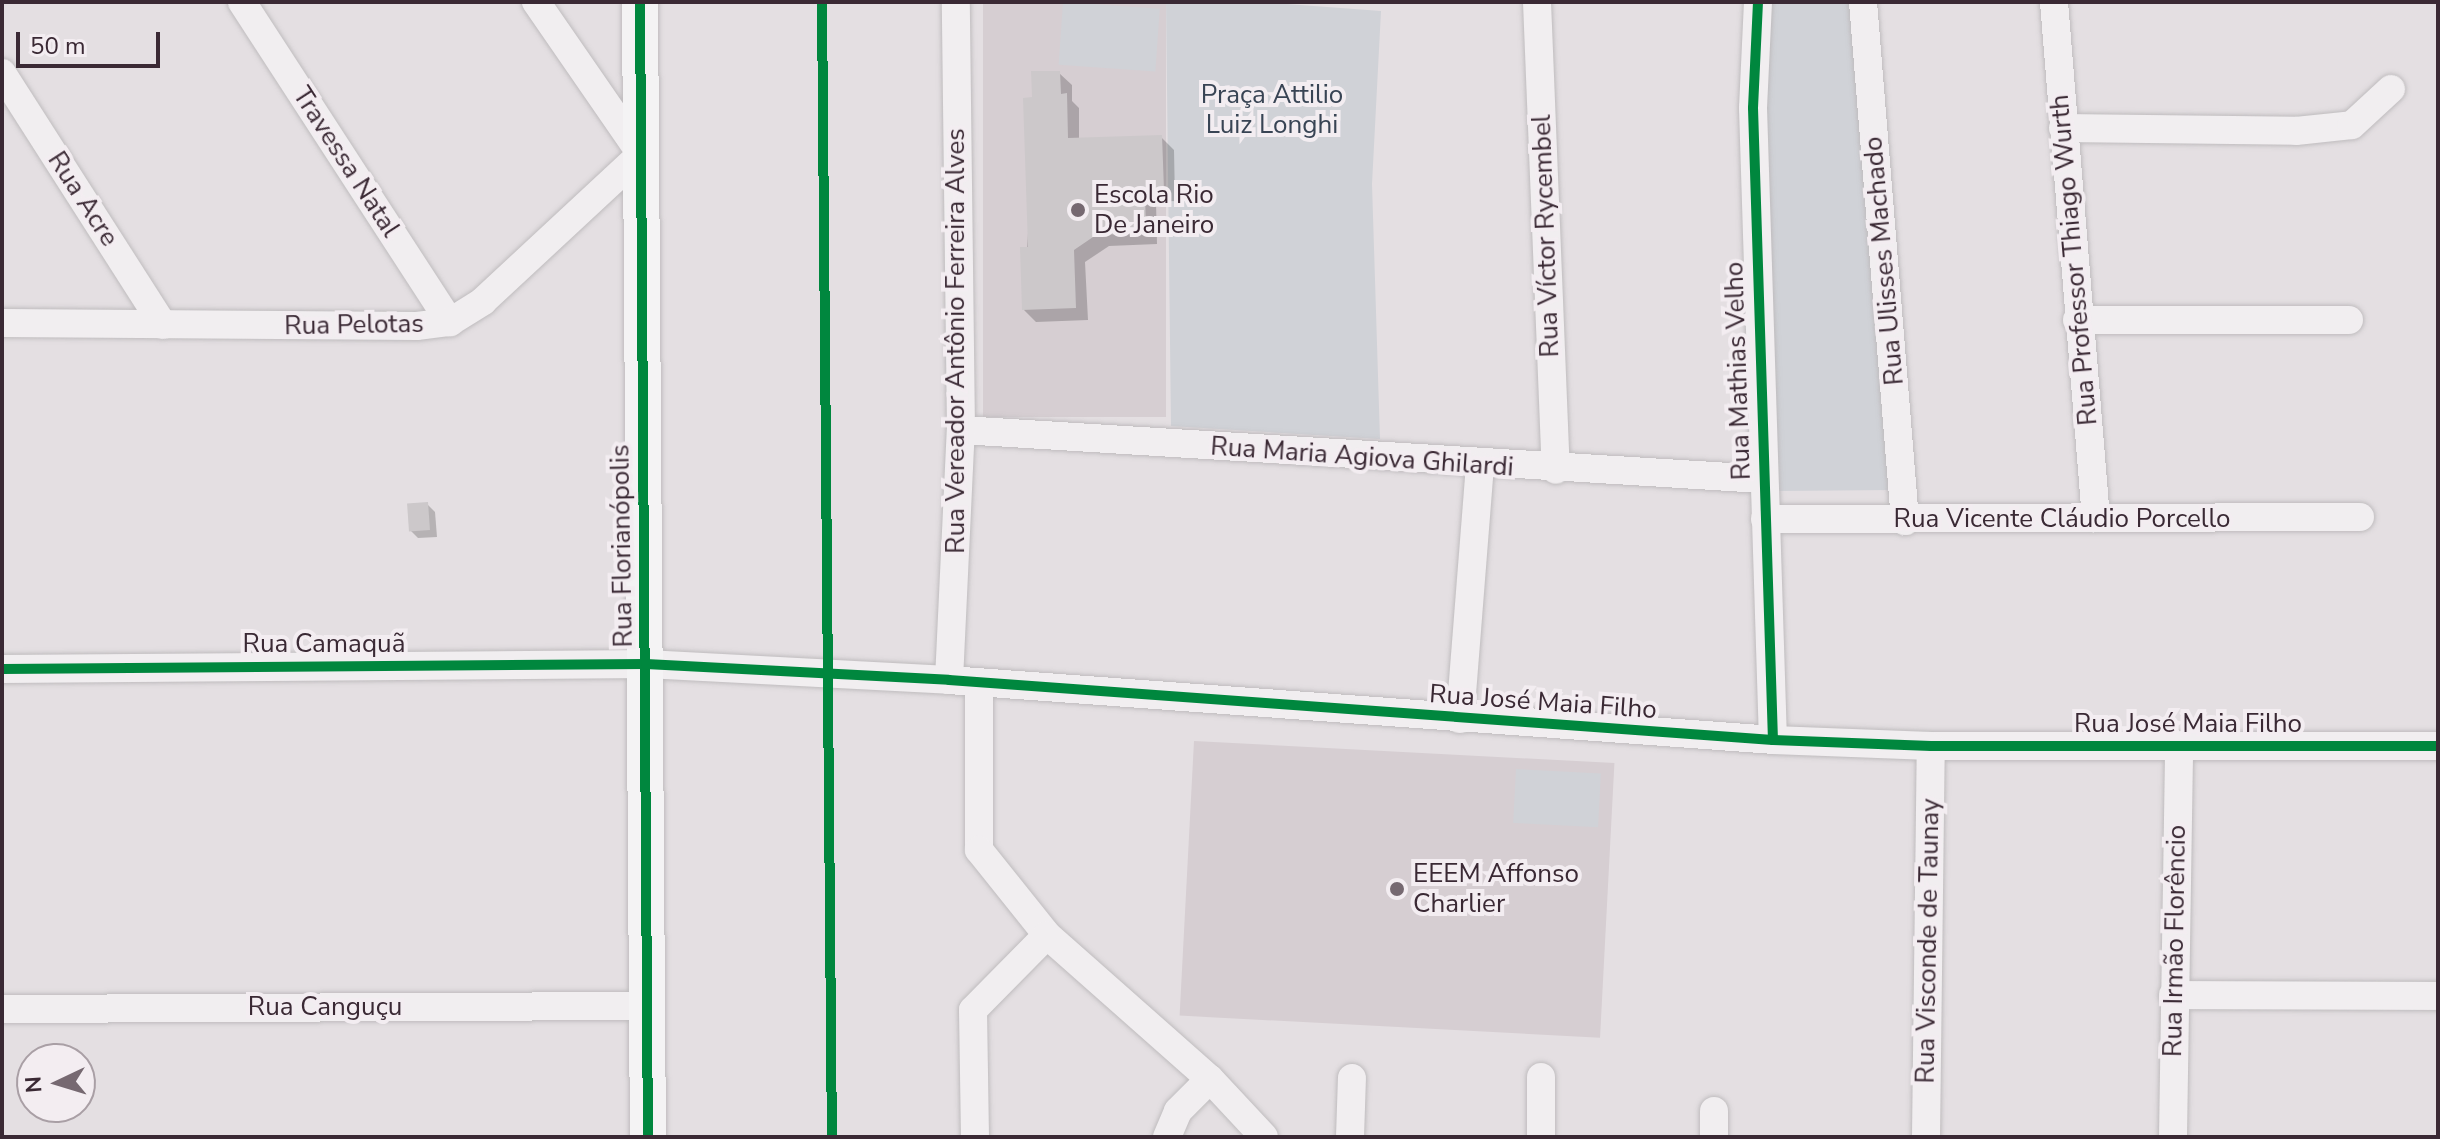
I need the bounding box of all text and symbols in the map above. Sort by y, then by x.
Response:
scale bar [20,16,164,66]
text: 50 m [30,30,86,62]
park label: Praça Attilio Luiz Longhi [1201,79,1343,140]
street label: Travessa Natal [286,81,406,243]
street label: Rua Professor Thiago Wurth [2044,93,2104,427]
street label: Rua Víctor Rycembel [1526,114,1566,358]
street label: Rua Vereador Antônio Ferreira Alves [940,128,972,554]
street label: Rua Ulisses Machado [1858,135,1910,387]
street label: Rua Acre [41,146,125,252]
place label: Escola Rio De Janeiro [1094,179,1214,240]
marker: Escola Rio De Janeiro [1069,201,1087,219]
street label: Rua Mathias Velho [1719,261,1757,481]
street label: Rua Pelotas [284,308,424,342]
street label: Rua Maria Agiova Ghilardi [1209,431,1515,483]
street label: Rua Florianópolis [605,444,639,648]
street label: Rua Vicente Cláudio Porcello [1894,503,2230,535]
street label: Rua Camaquã [243,628,405,660]
street label: Rua José Maia Filho [1428,678,1658,726]
street label: Rua José Maia Filho [2074,708,2302,740]
street label: Rua Visconde de Taunay [1910,798,1946,1084]
street label: Rua Irmão Florêncio [2157,825,2193,1057]
place label: EEEM Affonso Charlier [1413,858,1579,920]
marker: EEEM Affonso Charlier [1388,880,1406,898]
street label: Rua Canguçu [248,991,402,1023]
north arrow [16,1043,96,1123]
text: N [19,1075,50,1094]

